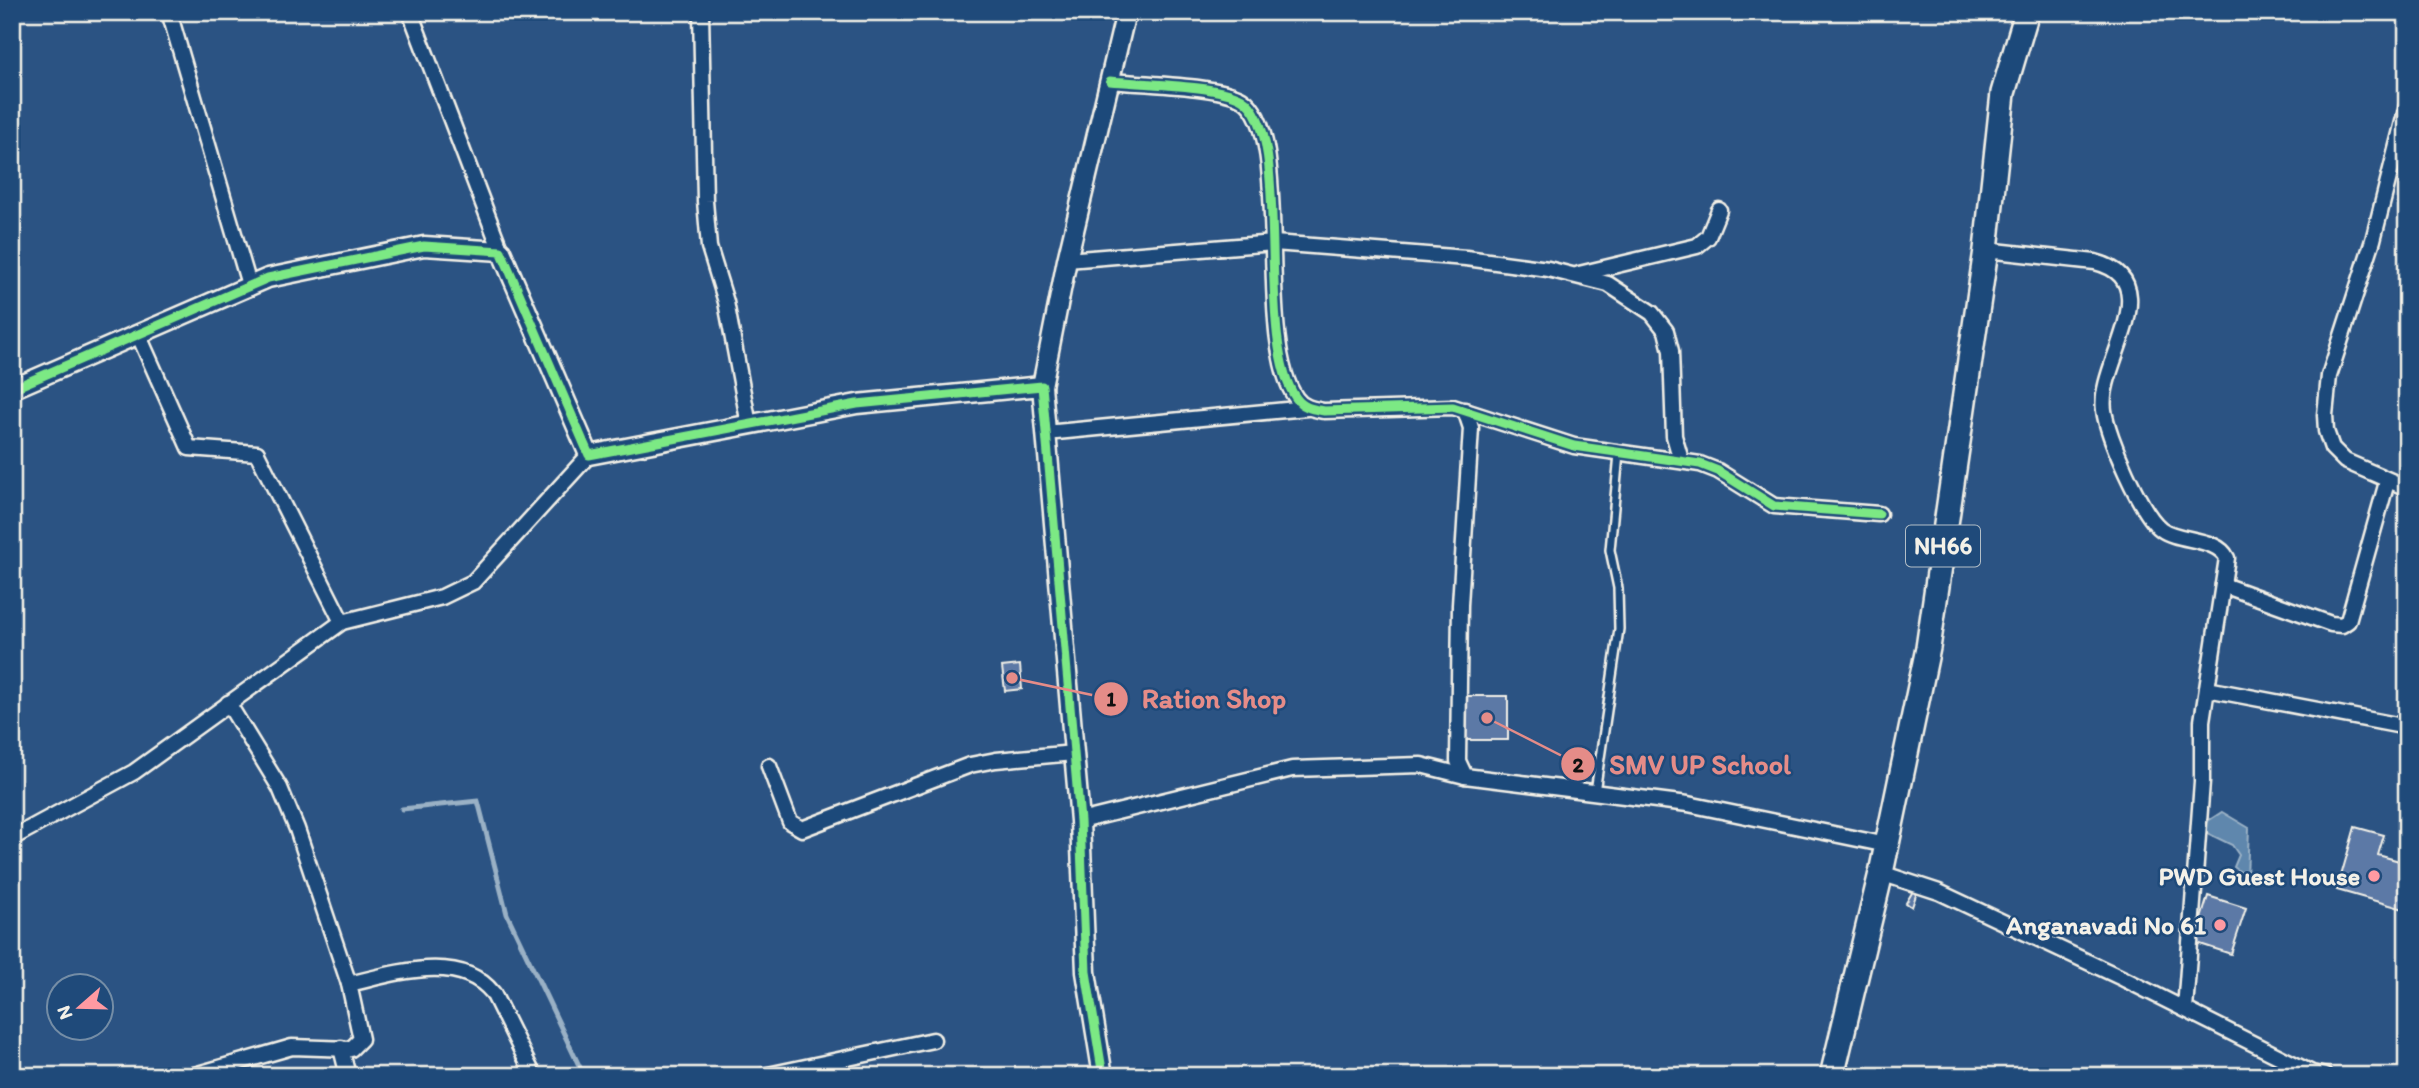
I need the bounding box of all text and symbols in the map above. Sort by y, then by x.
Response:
road number: NH66 [1906,526,1980,566]
callout: Ration Shop [1094,674,1300,723]
text: Ration Shop [1142,681,1286,715]
text: 1 [1106,686,1116,711]
callout: SMV UP School [1561,740,1805,789]
text: SMV UP School [1609,747,1791,781]
text: 2 [1572,752,1584,777]
place label: PWD Guest House [2158,860,2360,892]
marker: PWD Guest House [2366,868,2382,884]
place label: Anganavadi No 61 [2005,909,2206,941]
marker: Anganavadi No 61 [2212,917,2228,933]
north arrow [46,972,116,1042]
text: N [51,1003,77,1023]

